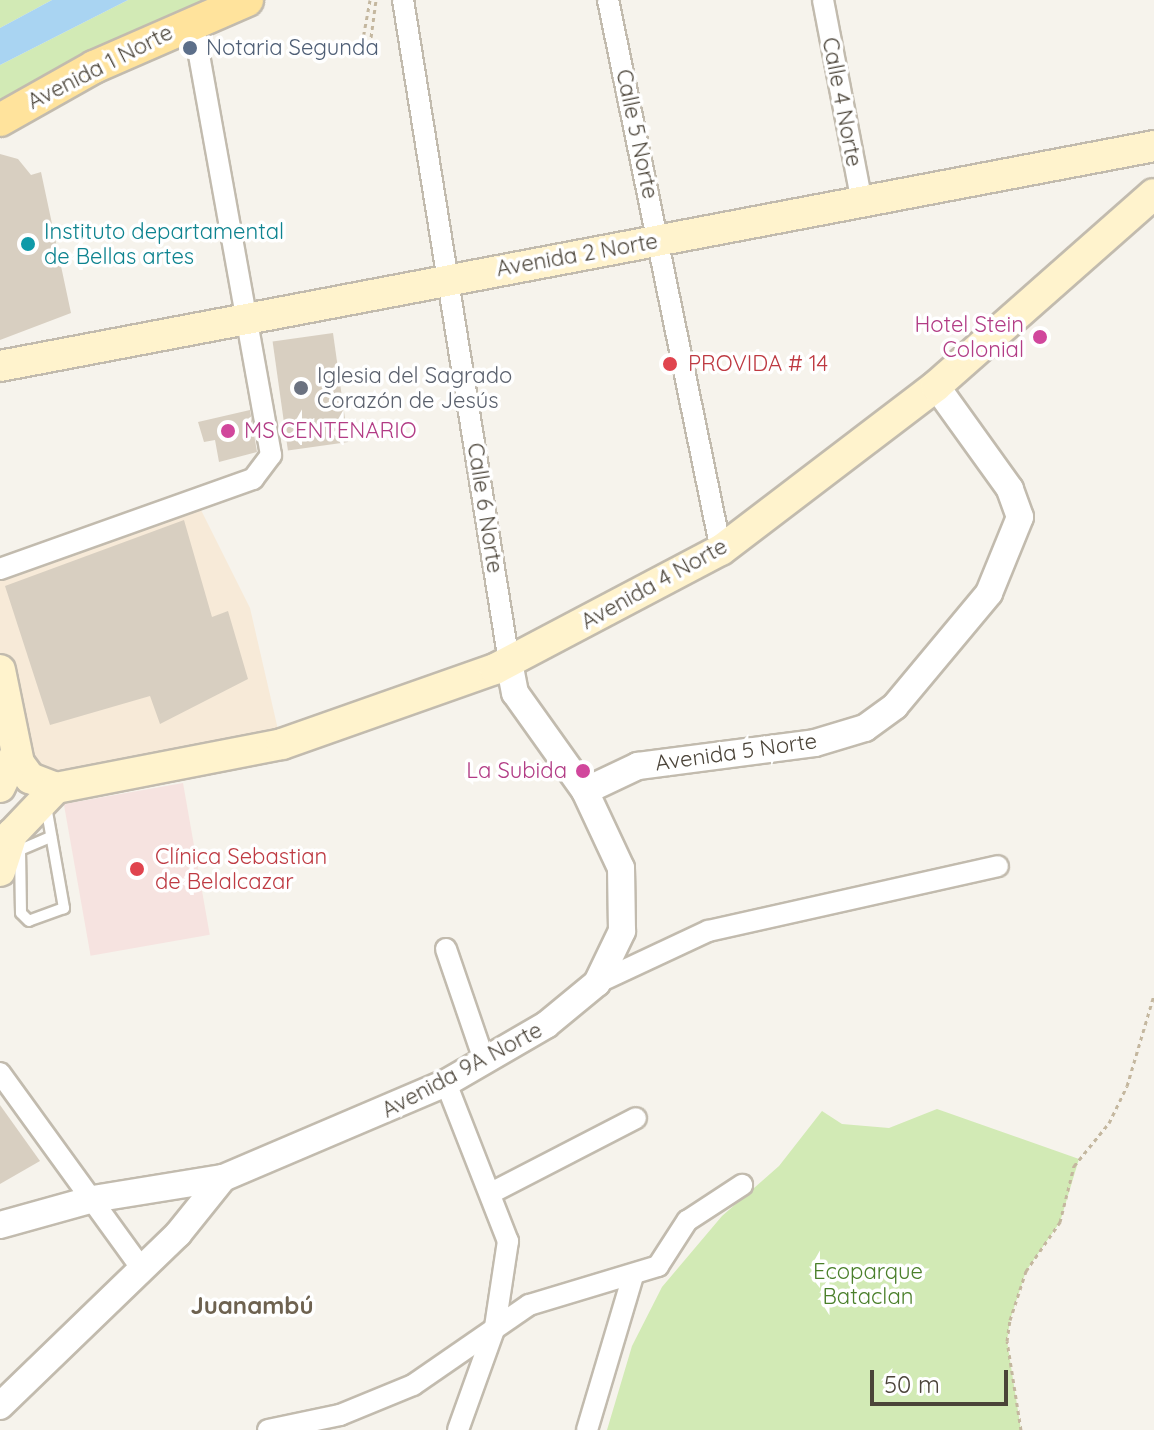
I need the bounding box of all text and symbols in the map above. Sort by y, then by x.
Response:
street label: Avenida 1 Norte [23,19,177,115]
place label: Notaria Segunda [206,35,379,61]
street label: Calle 4 Norte [817,35,867,169]
marker: Notaria Segunda [181,39,199,57]
street label: Calle 5 Norte [610,67,664,201]
place label: Instituto departamental de Bellas artes [44,218,284,270]
street label: Avenida 2 Norte [494,228,660,282]
marker: Instituto departamental de Bellas artes [19,235,37,253]
place label: Hotel Stein Colonial [914,311,1024,362]
marker: Hotel Stein Colonial [1031,328,1049,346]
place label: PROVIDA # 14 [688,351,828,377]
marker: PROVIDA # 14 [659,353,681,375]
place label: Iglesia del Sagrado Corazón de Jesús [317,362,512,414]
marker: Iglesia del Sagrado Corazón de Jesús [292,379,310,397]
place label: MS CENTENARIO [244,418,417,444]
marker: MS CENTENARIO [219,422,237,440]
street label: Calle 6 Norte [462,441,508,575]
street label: Avenida 4 Norte [576,533,732,635]
street label: Avenida 5 Norte [653,728,819,776]
place label: La Subida [466,758,567,784]
marker: La Subida [574,762,592,780]
place label: Clínica Sebastian de Belalcazar [155,843,327,894]
marker: Clínica Sebastian de Belalcazar [126,858,148,880]
street label: Avenida 9A Norte [377,1017,547,1123]
park label: Ecoparque Bataclan [813,1258,923,1310]
district label: Juanambú [190,1292,314,1320]
scale bar [874,1354,1012,1404]
text: 50 m [884,1369,940,1399]

